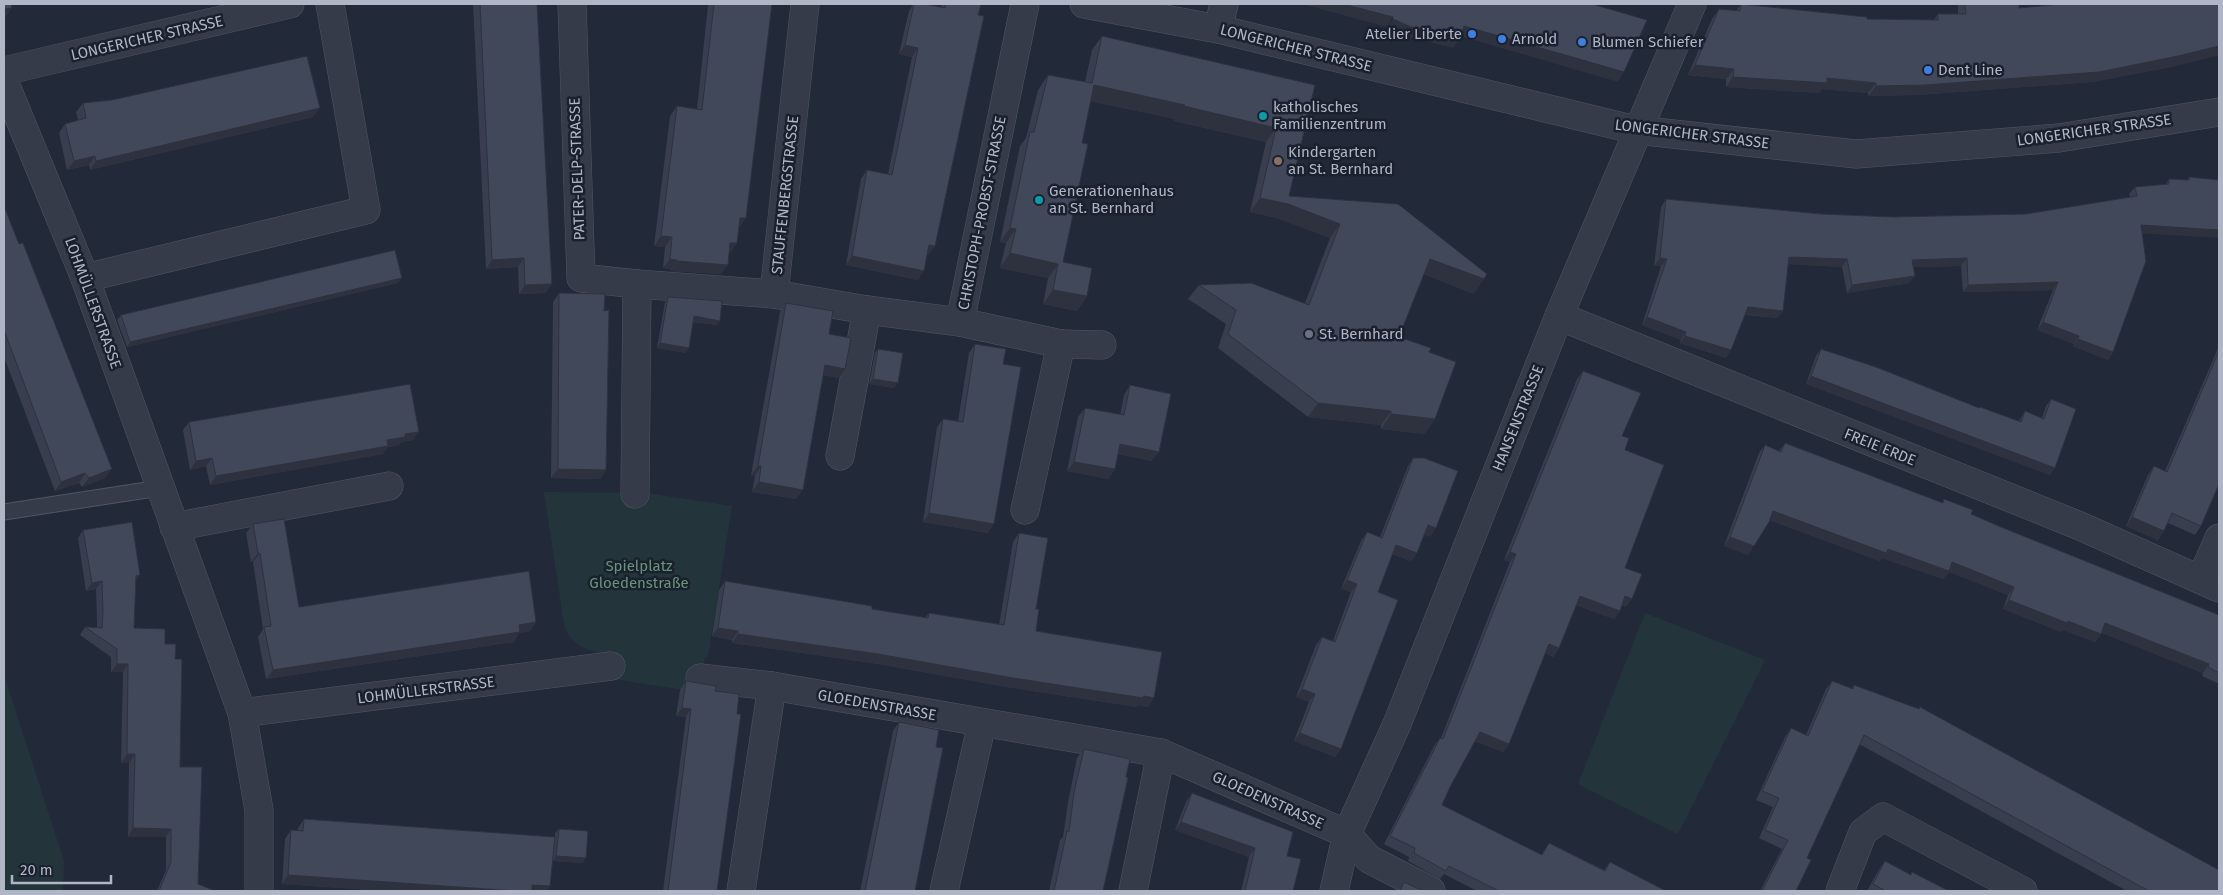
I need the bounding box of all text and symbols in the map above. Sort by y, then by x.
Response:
street label: LONGERICHER STRASSE [69,12,225,64]
street label: LONGERICHER STRASSE [1218,20,1374,76]
place label: Atelier Liberte [1366,25,1462,43]
marker: Atelier Liberte [1466,28,1478,40]
place label: Arnold [1512,30,1557,48]
marker: Arnold [1496,33,1508,45]
place label: Blumen Schiefer [1592,33,1704,51]
marker: Blumen Schiefer [1576,36,1588,48]
place label: Dent Line [1938,61,2003,79]
marker: Dent Line [1922,64,1934,76]
street label: PATER-DELP-STRASSE [566,97,588,241]
place label: katholisches Familienzentrum [1273,98,1387,133]
marker: katholisches Familienzentrum [1257,110,1269,122]
street label: LONGERICHER STRASSE [2016,110,2172,150]
street label: STAUFFENBERGSTRASSE [768,115,802,275]
street label: CHRISTOPH-PROBST-STRASSE [954,115,1010,311]
street label: LONGERICHER STRASSE [1614,116,1770,152]
place label: Kindergarten an St. Bernhard [1288,143,1393,178]
marker: Kindergarten an St. Bernhard [1272,155,1284,167]
place label: Generationenhaus an St. Bernhard [1049,182,1174,217]
marker: Generationenhaus an St. Bernhard [1033,194,1045,206]
street label: LOHMÜLLERSTRASSE [61,235,125,371]
place label: St. Bernhard [1319,325,1403,343]
marker: St. Bernhard [1303,328,1315,340]
street label: HANSENSTRASSE [1488,362,1548,474]
street label: FREIE ERDE [1842,424,1918,470]
park label: Spielplatz Gloedenstraße [589,557,689,592]
street label: LOHMÜLLERSTRASSE [356,673,496,707]
street label: GLOEDENSTRASSE [816,686,938,724]
street label: GLOEDENSTRASSE [1209,767,1327,833]
scale bar [12,852,111,884]
text: 20 m [20,861,53,879]

